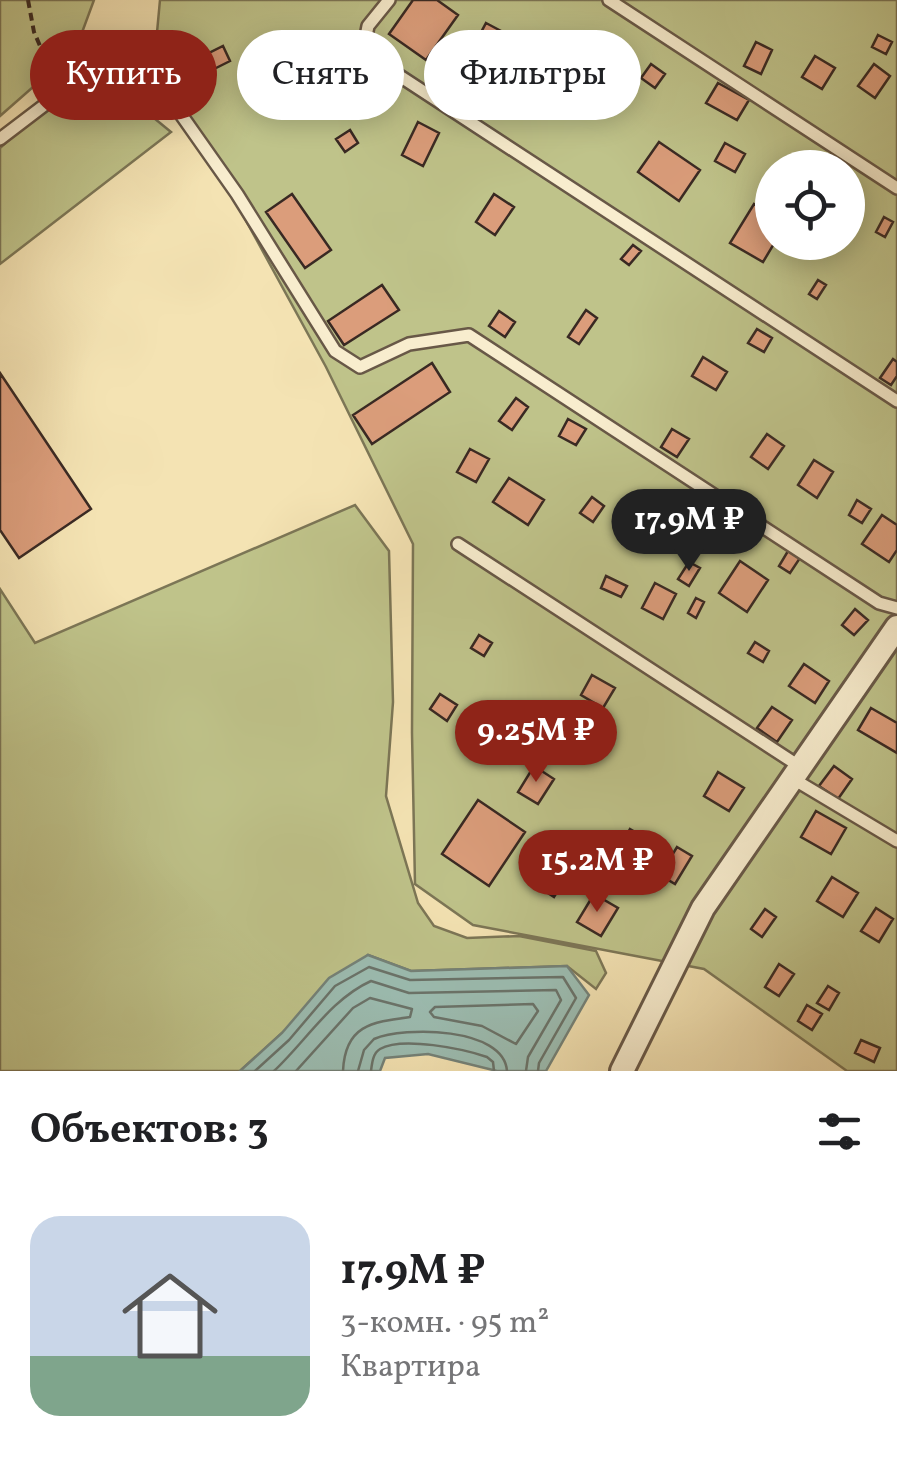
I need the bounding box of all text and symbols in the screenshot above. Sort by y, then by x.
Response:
chip: Купить [30,30,217,120]
chip: Снять [237,30,404,120]
chip: Фильтры [424,30,641,120]
map controls [755,150,865,260]
button: locate [755,150,865,260]
pin: 17.9M ₽ [597,489,781,574]
text: 17.9M ₽ [634,499,744,543]
pin: 9.25M ₽ [444,700,628,785]
text: 9.25M ₽ [477,710,595,754]
pin: 15.2M ₽ [505,830,689,915]
text: 15.2M ₽ [540,840,654,884]
text: Объектов: 3 [30,1102,269,1161]
icon: filters [812,1104,867,1159]
text: 17.9M ₽ [340,1243,486,1302]
icon: home [110,1256,230,1376]
text: 3-комн. · 95 m² [340,1302,549,1346]
text: Квартира [340,1346,481,1390]

